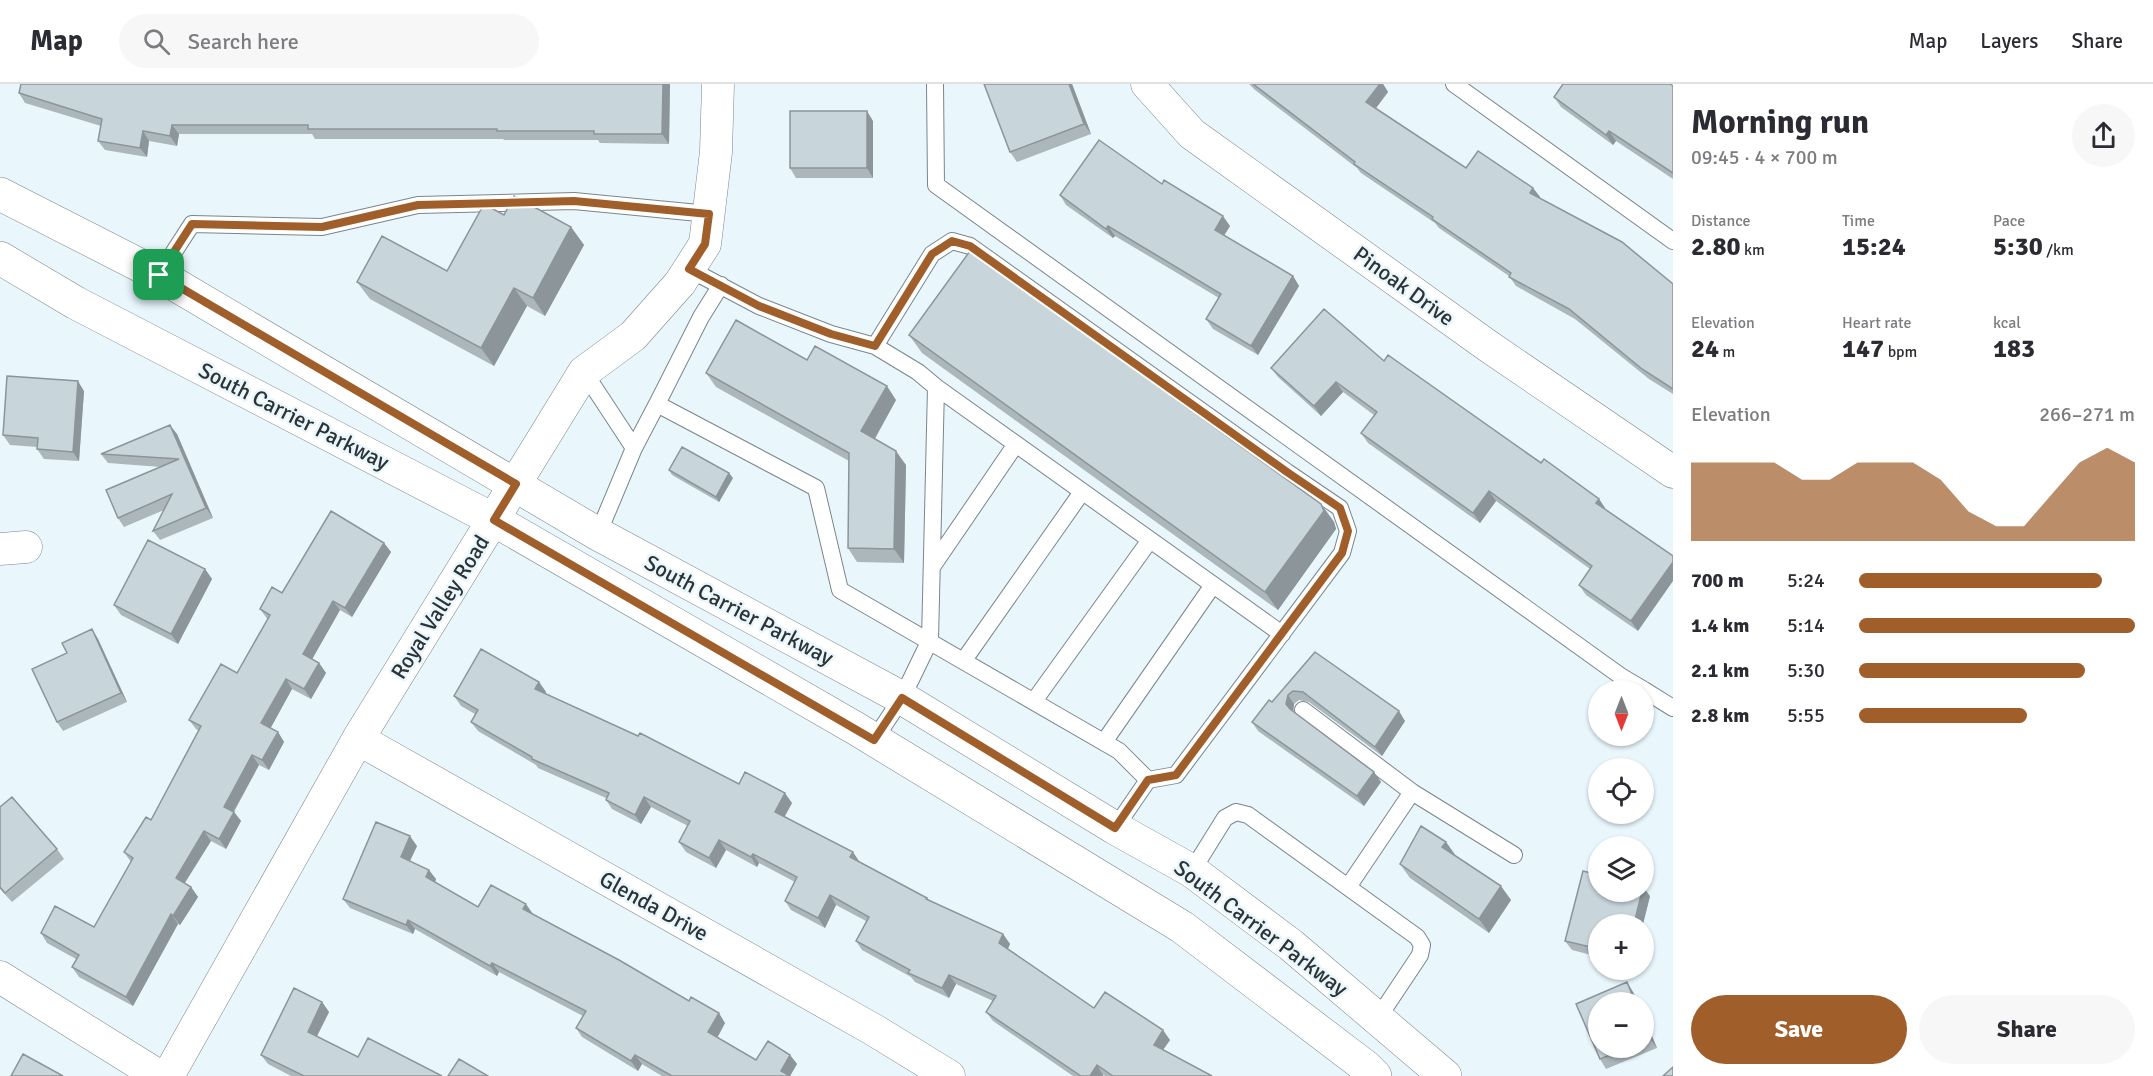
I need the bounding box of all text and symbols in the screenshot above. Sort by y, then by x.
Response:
search box [119,14,539,68]
text: Map [30,24,83,58]
icon: search [140,25,173,58]
text: Search here [188,28,299,55]
text: Map [1909,28,1947,54]
text: Layers [1980,28,2038,54]
text: Share [2071,28,2123,54]
text: Morning run [1691,102,1869,143]
button: share [2072,104,2135,167]
text: 09:45 · 4 × 700 m [1691,145,1838,170]
text: Distance [1691,211,1751,231]
text: Time [1842,211,1875,231]
text: Pace [1993,211,2025,231]
text: 2.80 [1691,231,1741,263]
text: 15:24 [1842,231,1906,263]
text: 5:30 [1993,231,2043,263]
street label: Pinoak Drive [1348,240,1460,332]
text: km [1741,240,1765,260]
text: /km [2043,240,2074,260]
pin [133,249,184,300]
icon: arrive [142,258,175,291]
text: Elevation [1691,313,1755,333]
text: Heart rate [1842,313,1911,333]
text: kcal [1993,313,2021,333]
text: 24 [1691,333,1719,365]
text: 147 [1842,333,1884,365]
text: 183 [1993,333,2035,365]
text: m [1719,342,1735,362]
text: bpm [1884,342,1917,362]
street label: South Carrier Parkway [194,356,394,476]
text: Elevation [1691,402,1771,427]
text: 266–271 m [2039,402,2135,427]
street label: Royal Valley Road [385,530,495,684]
street label: South Carrier Parkway [640,549,839,672]
text: 700 m [1691,568,1744,593]
text: 5:24 [1787,568,1825,593]
text: 1.4 km [1691,613,1749,638]
text: 5:14 [1787,613,1825,638]
text: 2.1 km [1691,658,1749,683]
text: 5:30 [1787,658,1825,683]
north arrow [1588,680,1654,746]
map controls [1588,680,1654,1058]
text: 2.8 km [1691,703,1749,728]
text: 5:55 [1787,703,1825,728]
button: locate [1588,758,1654,824]
button: layers [1588,836,1654,902]
street label: South Carrier Parkway [1169,854,1354,1002]
street label: Glenda Drive [595,865,713,947]
button: + [1588,914,1654,980]
button: − [1588,992,1654,1058]
button: Save [1691,995,1907,1064]
button: Share [1919,995,2135,1064]

